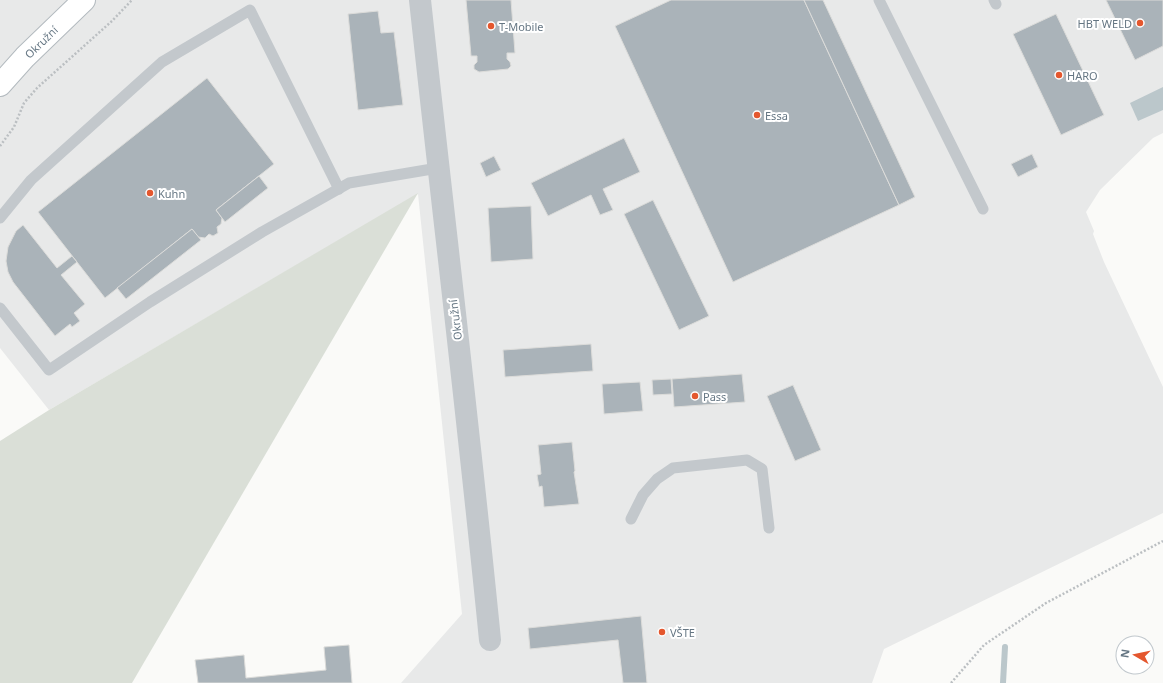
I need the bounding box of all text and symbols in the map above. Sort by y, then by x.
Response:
place label: HBT WELD [1078,16,1132,31]
marker: HBT WELD [1135,18,1145,28]
place label: T-Mobile [499,19,544,34]
marker: T-Mobile [486,21,496,31]
street label: Okružní [21,22,62,62]
place label: HARO [1067,68,1098,83]
marker: HARO [1054,70,1064,80]
place label: Essa [765,108,788,123]
marker: Essa [752,110,762,120]
place label: Kuhn [158,186,185,201]
marker: Kuhn [145,188,155,198]
street label: Okružní [445,298,465,341]
place label: Pass [703,389,726,404]
marker: Pass [690,391,700,401]
place label: VŠTE [670,625,695,640]
marker: VŠTE [657,627,667,637]
north arrow [1115,635,1155,675]
text: N [1117,648,1133,659]

